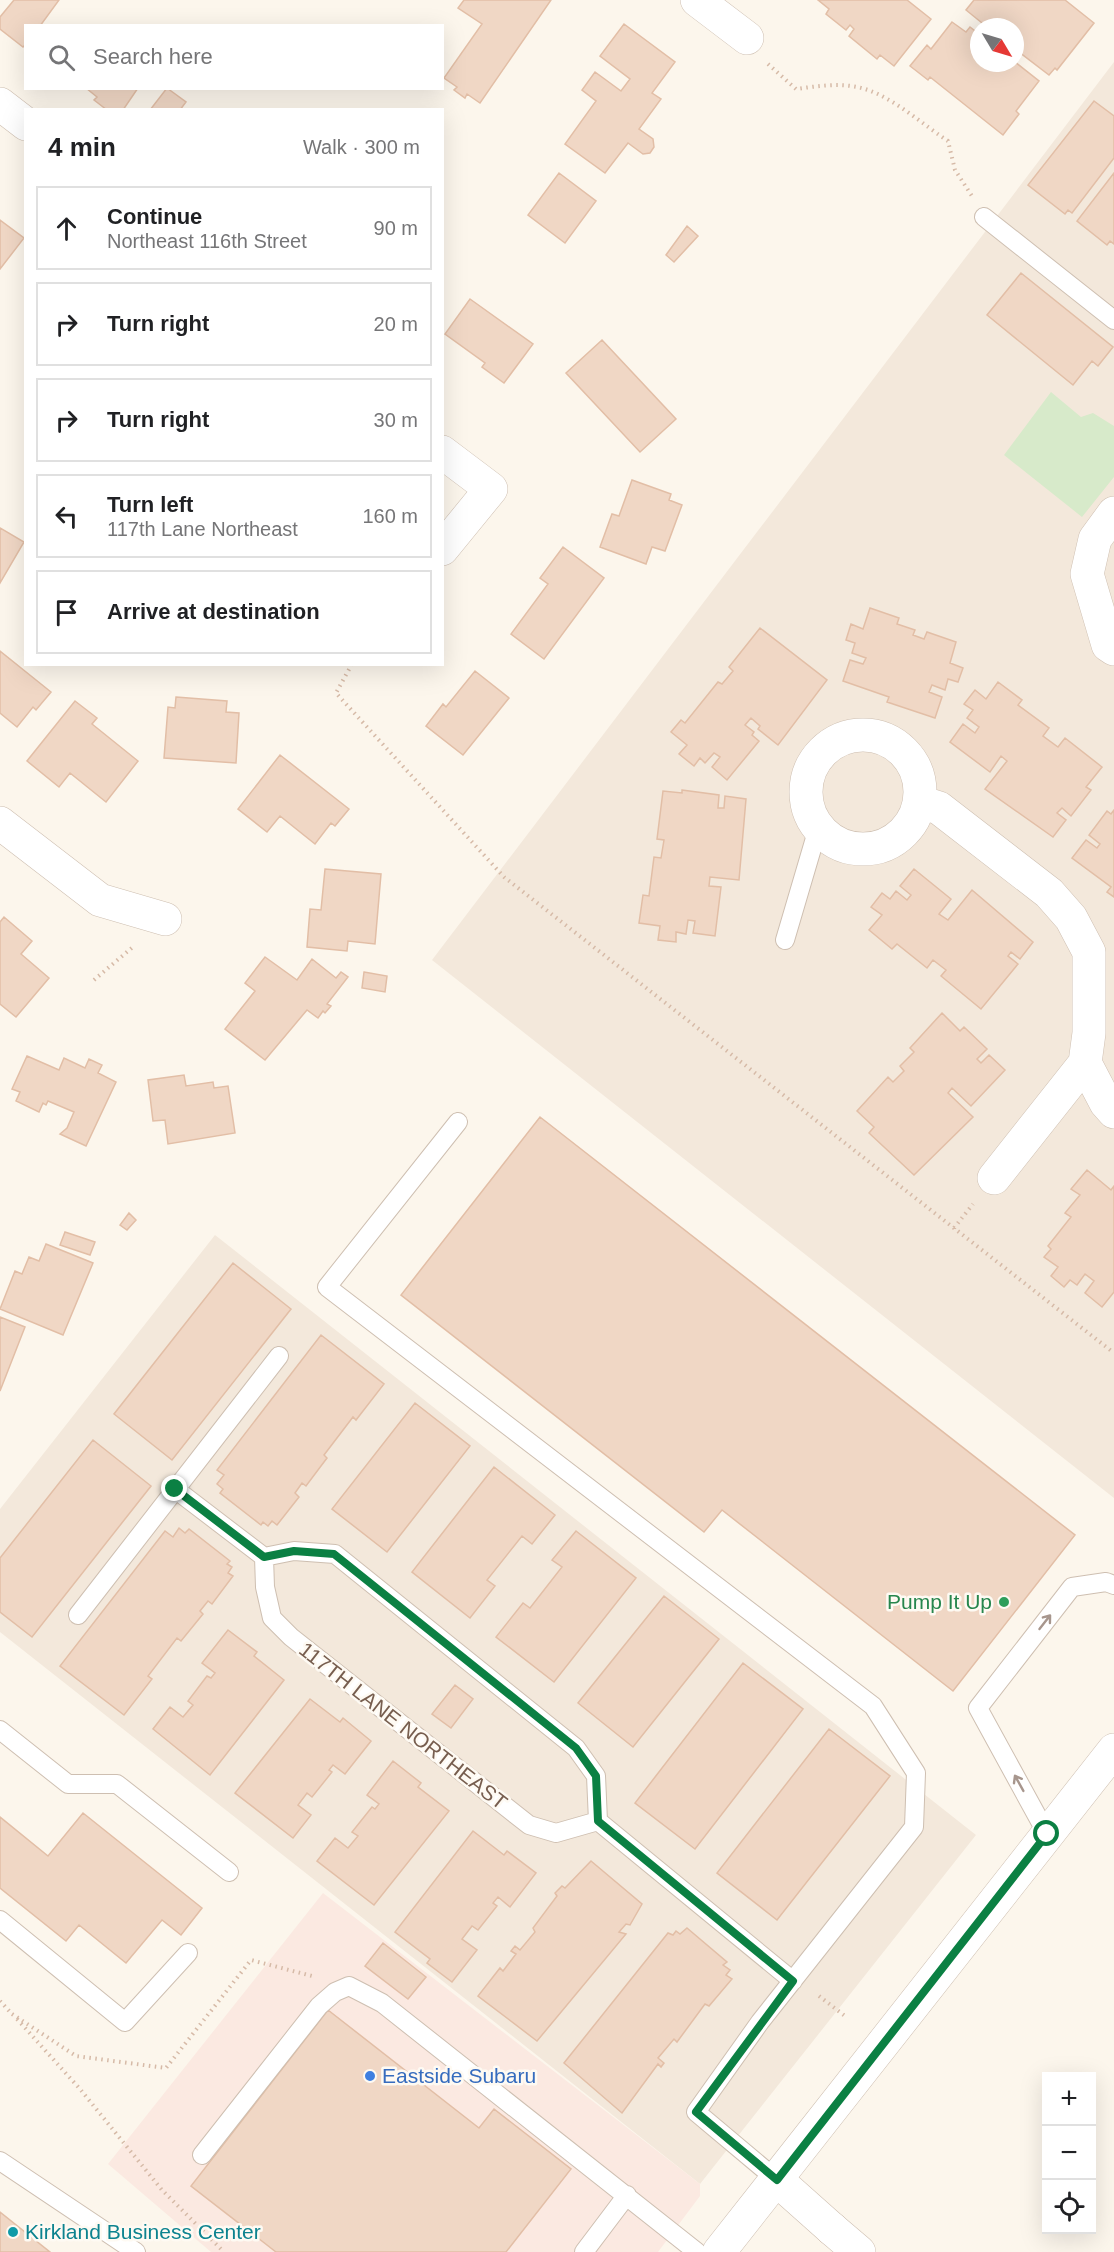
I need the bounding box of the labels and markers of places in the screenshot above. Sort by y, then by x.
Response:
place label: Pump It Up [887,1590,992,1613]
marker: Pump It Up [997,1595,1011,1609]
place label: Eastside Subaru [382,2064,536,2087]
marker: Eastside Subaru [363,2069,377,2083]
place label: Kirkland Business Center [25,2220,261,2243]
marker: Kirkland Business Center [6,2225,20,2239]

